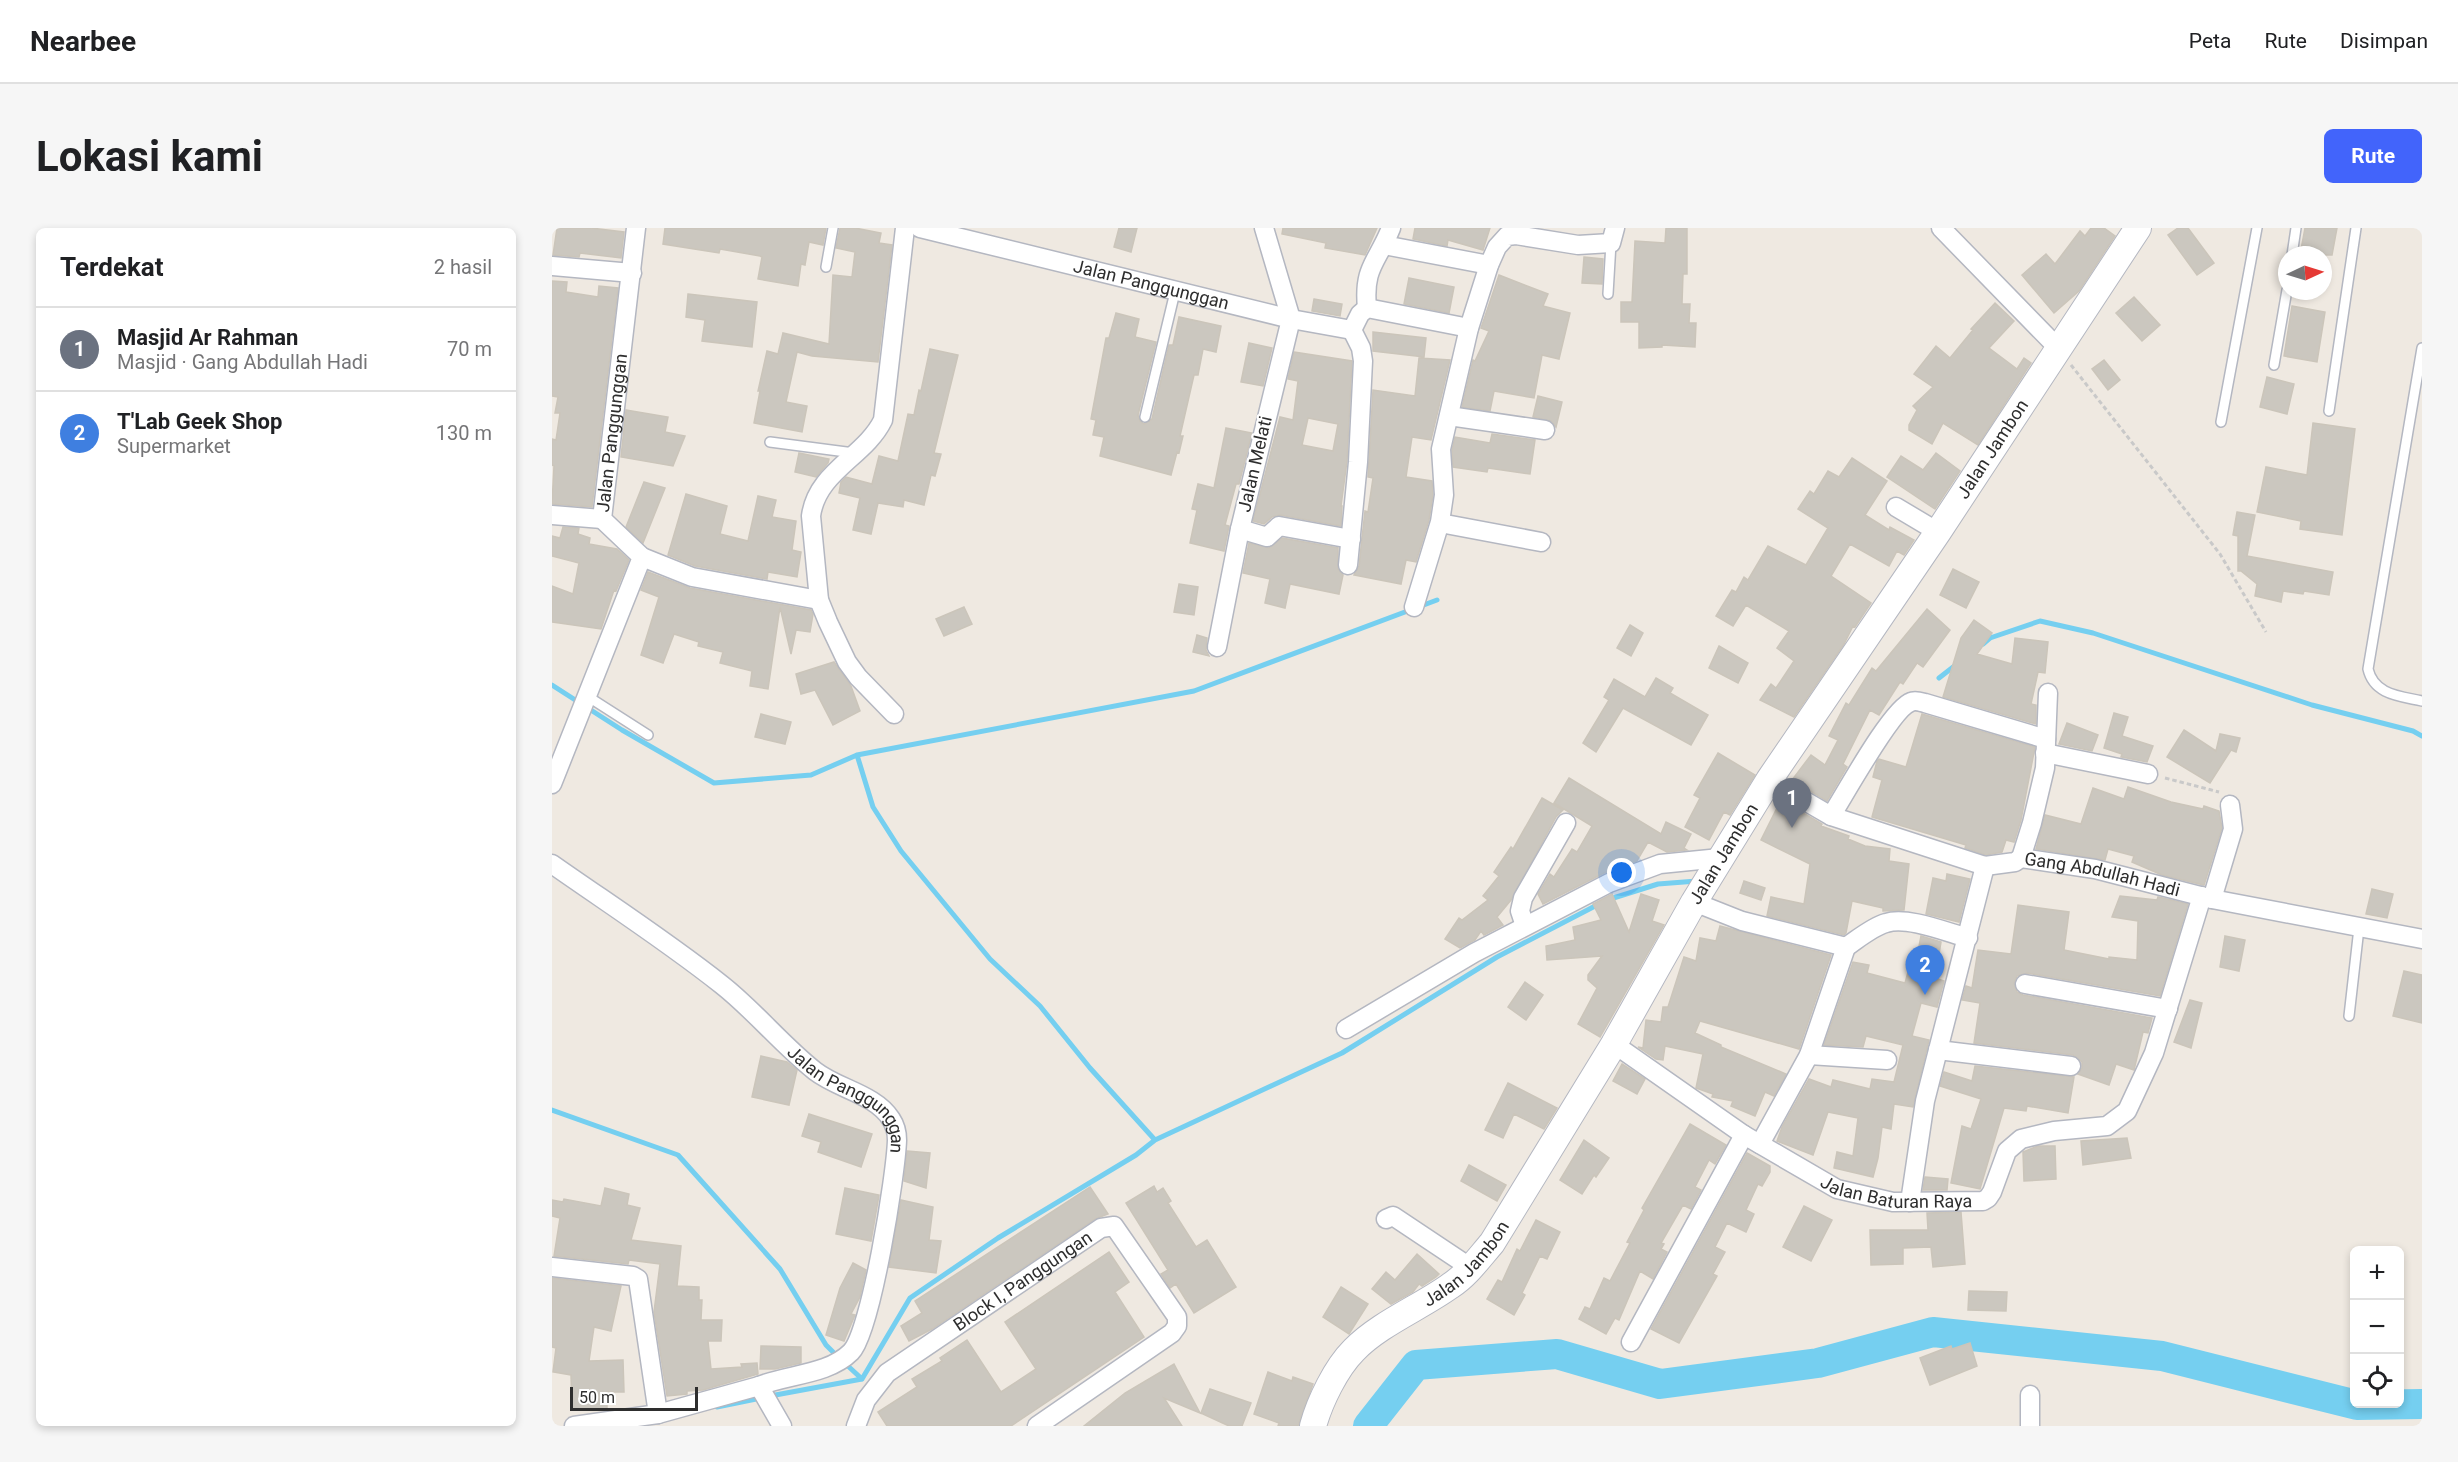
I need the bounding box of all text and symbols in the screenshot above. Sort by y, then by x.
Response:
text: Nearbee [30,25,136,58]
text: Peta [2189,29,2231,53]
text: Rute [2264,29,2307,53]
text: Disimpan [2340,29,2428,53]
button: Rute [2324,129,2422,183]
text: Lokasi kami [36,132,263,181]
north arrow [2278,246,2332,300]
text: Terdekat [60,252,164,282]
text: 2 hasil [434,255,492,279]
street label: Jalan Panggunggan [1071,255,1231,313]
text: Masjid Ar Rahman [117,325,298,350]
text: 1 [74,337,85,361]
text: 70 m [447,337,492,361]
text: Masjid · Gang Abdullah Hadi [117,350,368,374]
street label: Jalan Panggunggan [592,352,631,513]
street label: Jalan Jambon [1952,395,2032,502]
text: T'Lab Geek Shop [117,409,282,434]
street label: Jalan Melati [1233,414,1276,514]
text: 2 [74,421,85,445]
text: 130 m [436,421,492,445]
text: Supermarket [117,434,231,458]
pin: 1 [1772,778,1812,828]
street label: Jalan Jambon [1684,799,1762,908]
street label: Gang Abdullah Hadi [2023,848,2182,900]
your location [1607,858,1636,887]
pin: 2 [1906,946,1944,995]
street label: Jalan Panggunggan [783,1041,908,1154]
street label: Jalan Baturan Raya [1817,1171,1972,1212]
street label: Jalan Jambon [1419,1217,1513,1311]
street label: Block I, Panggungan [949,1226,1096,1335]
map controls [2350,1246,2404,1408]
button: + [2350,1246,2404,1300]
button: − [2350,1300,2404,1354]
button: locate [2350,1354,2404,1408]
scale bar [570,1384,698,1412]
text: 50 m [579,1388,615,1407]

